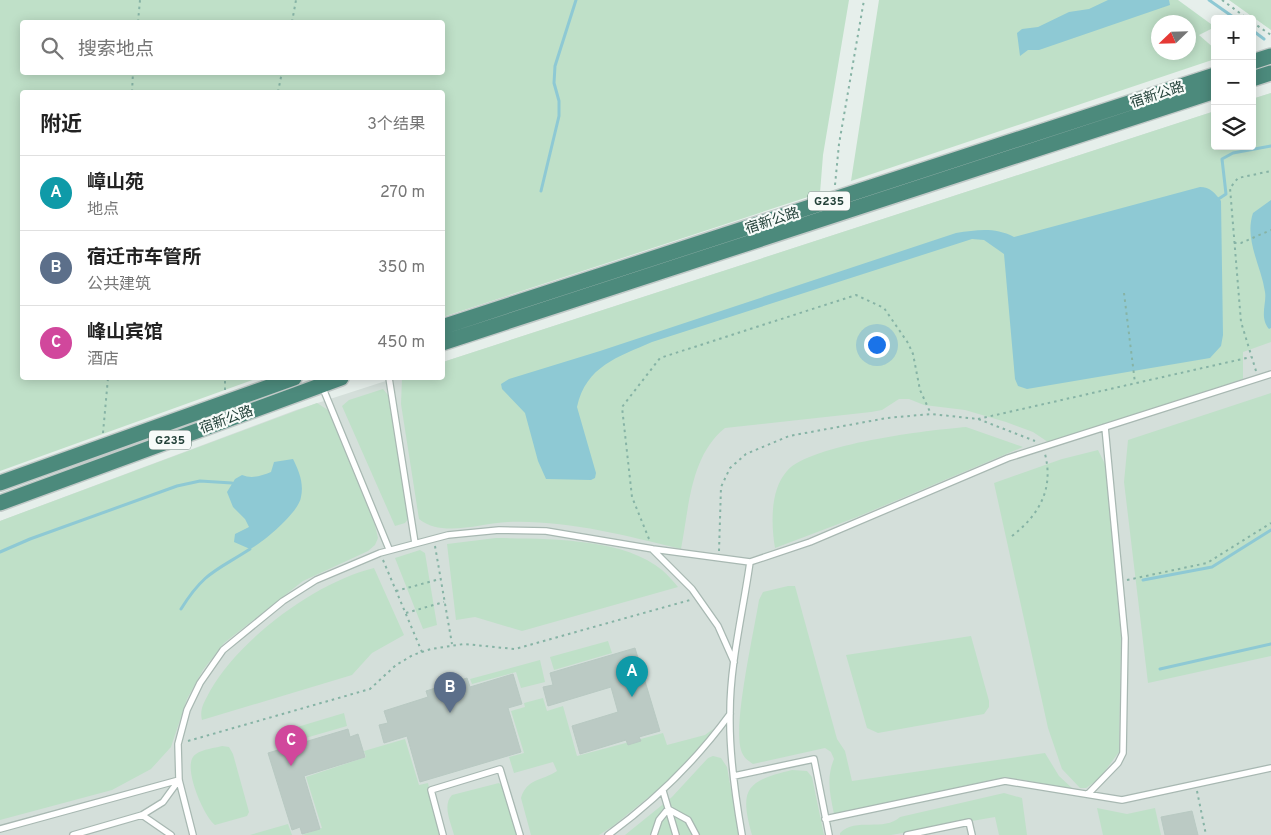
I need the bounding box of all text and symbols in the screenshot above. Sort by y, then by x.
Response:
north arrow [1151,15,1196,60]
map controls [1211,15,1256,150]
button: + [1211,15,1256,60]
search box [20,20,445,75]
icon: search [38,34,66,62]
text: 搜索地点 [78,38,154,62]
button: − [1211,60,1256,105]
street label: 宿新公路 [1128,78,1187,112]
button: layers [1211,105,1256,150]
text: 附近 [40,112,82,139]
text: 3个结果 [367,115,425,135]
text: 嶂山苑 [87,171,144,195]
text: A [50,183,62,203]
text: 270 m [380,183,425,203]
road number: G235 [808,192,850,210]
text: 地点 [87,200,119,220]
street label: 宿新公路 [743,204,802,238]
text: 宿迁市车管所 [87,246,201,270]
text: B [50,258,62,278]
text: 350 m [378,258,425,278]
text: 公共建筑 [87,275,151,295]
text: 峰山宾馆 [87,321,163,345]
your location [864,332,890,358]
text: C [51,333,61,353]
text: 450 m [378,333,425,353]
text: 酒店 [87,350,119,370]
street label: 宿新公路 [197,402,256,438]
road number: G235 [149,430,191,450]
pin: A [616,656,648,697]
pin: B [434,672,466,713]
pin: C [275,725,307,766]

